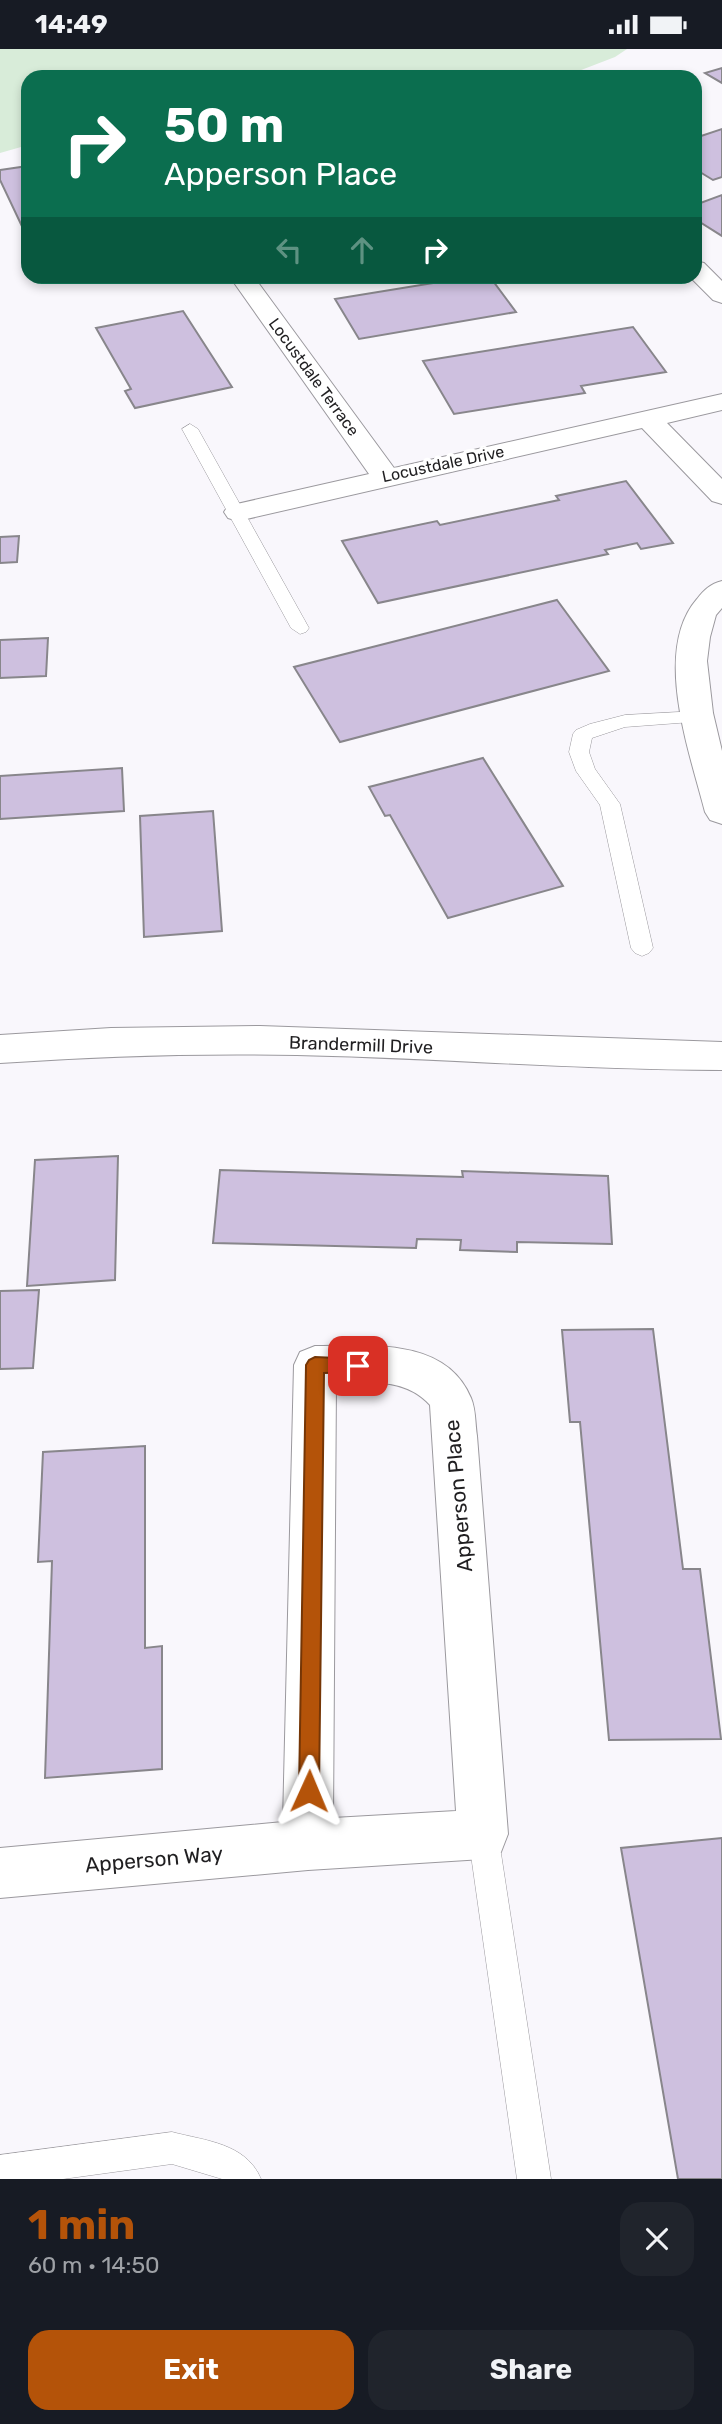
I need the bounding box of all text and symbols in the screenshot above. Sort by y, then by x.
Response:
text: 14:49 [35,9,108,40]
text: 50 m [164,96,284,154]
icon: right [49,98,140,189]
text: Apperson Place [164,155,397,193]
icon: left [270,231,308,269]
icon: ahead [343,231,381,269]
icon: right [416,231,454,269]
street label: Locustdale Terrace [265,314,363,440]
street label: Locustdale Drive [380,442,506,486]
street label: Brandermill Drive [289,1031,433,1059]
pin [328,1336,388,1396]
icon: arrive [339,1347,377,1385]
street label: Apperson Place [439,1419,477,1573]
position arrow [272,1754,346,1828]
street label: Apperson Way [84,1840,224,1877]
text: 1 min [28,2200,135,2250]
button: close [620,2202,694,2276]
text: 60 m · 14:50 [28,2251,160,2279]
button: Exit [28,2330,354,2410]
button: Share [368,2330,694,2410]

